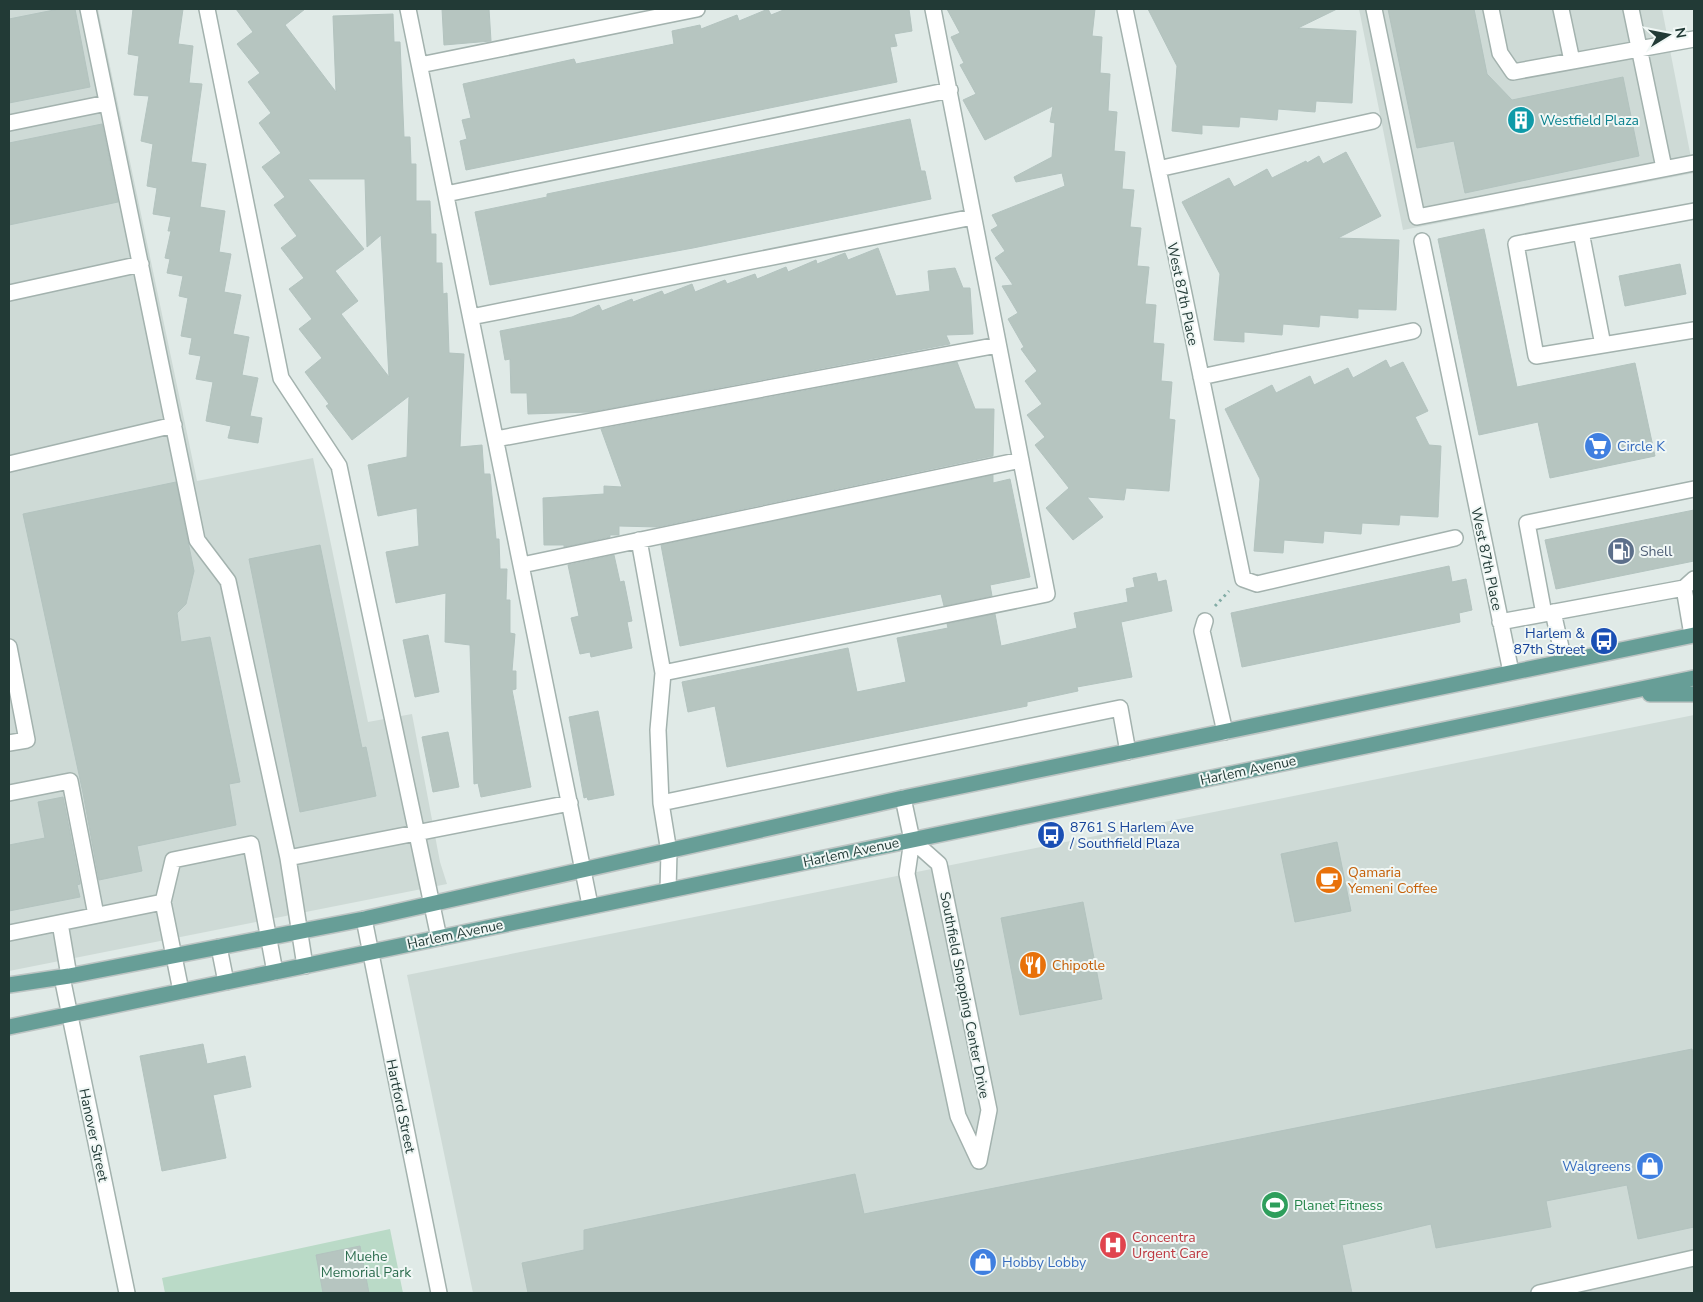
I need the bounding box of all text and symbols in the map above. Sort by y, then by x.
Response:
north arrow [1643,10,1693,60]
text: N [1670,26,1691,40]
building icon: Westfield Plaza [1506,105,1536,135]
place label: Westfield Plaza [1540,111,1639,130]
street label: West 87th Place [1162,241,1203,347]
supermarket icon: Circle K [1583,431,1613,461]
place label: Circle K [1617,437,1665,456]
street label: West 87th Place [1466,506,1507,612]
fuel station icon: Shell [1606,536,1636,566]
place label: Shell [1640,542,1673,561]
place label: Harlem & 87th Street [1514,624,1585,659]
bus stop icon: Harlem & 87th Street [1589,626,1619,656]
street label: Harlem Avenue [1198,751,1298,790]
place label: 8761 S Harlem Ave / Southfield Plaza [1069,818,1194,853]
bus stop icon: 8761 S Harlem Ave / Southfield Plaza [1036,820,1066,850]
street label: Harlem Avenue [801,833,901,872]
place label: Qamaria Yemeni Coffee [1347,863,1437,898]
cafe icon: Qamaria Yemeni Coffee [1314,865,1344,895]
street label: Southfield Shopping Center Drive [935,890,994,1100]
street label: Harlem Avenue [405,915,505,954]
restaurant icon: Chipotle [1018,950,1048,980]
place label: Chipotle [1052,956,1105,975]
street label: Hartford Street [381,1057,420,1155]
street label: Hanover Street [74,1087,113,1184]
shop icon: Walgreens [1635,1151,1665,1181]
place label: Walgreens [1562,1157,1631,1176]
sports icon: Planet Fitness [1260,1190,1290,1220]
place label: Planet Fitness [1294,1196,1383,1215]
place label: Concentra Urgent Care [1132,1228,1208,1263]
hospital icon: Concentra Urgent Care [1098,1230,1128,1260]
park label: Muehe Memorial Park [321,1247,412,1282]
shop icon: Hobby Lobby [968,1247,998,1277]
place label: Hobby Lobby [1002,1253,1087,1272]

